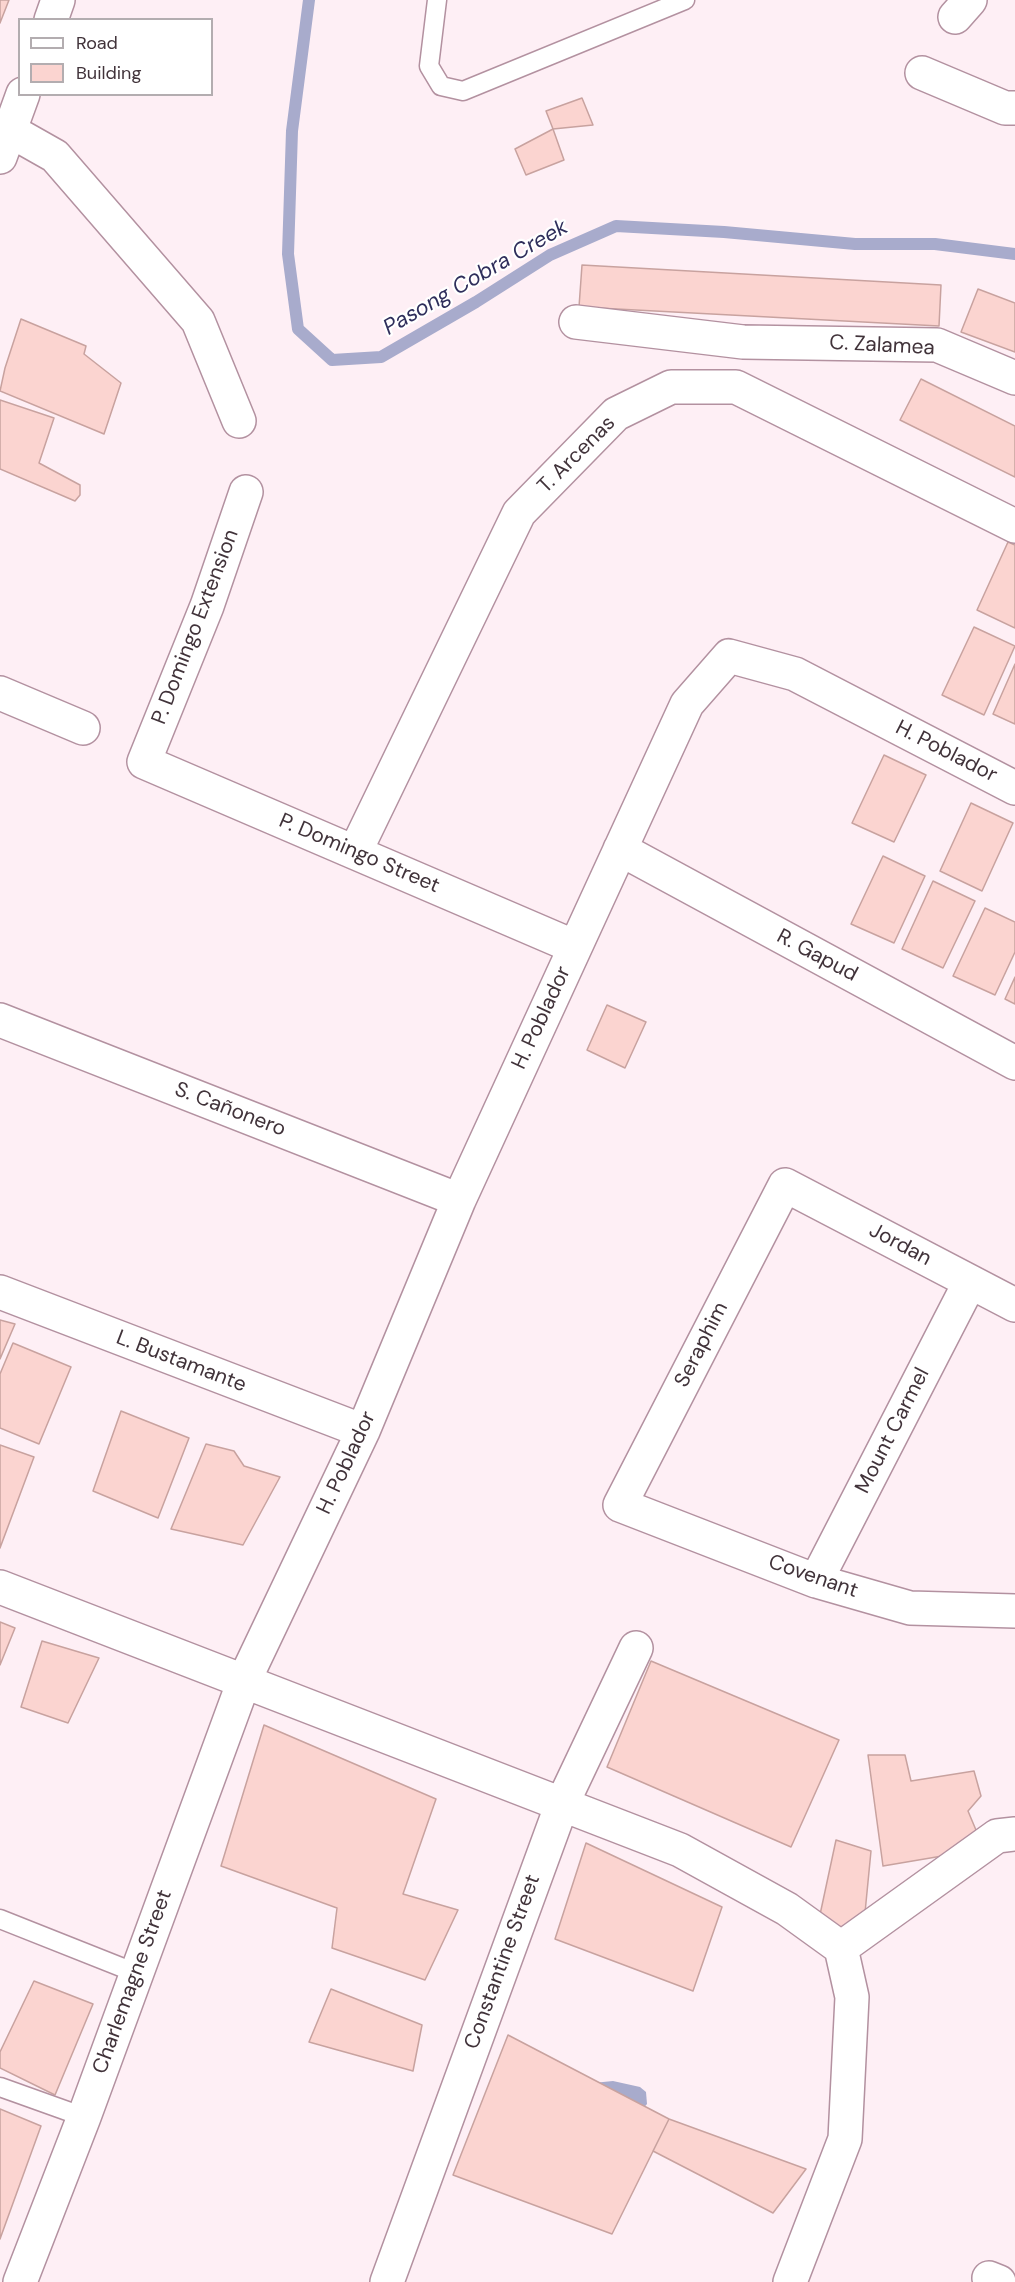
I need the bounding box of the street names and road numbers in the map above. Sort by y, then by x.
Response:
street label: C. Zalamea [829,331,935,361]
street label: T. Arcenas [533,411,621,499]
street label: P. Domingo Extension [147,526,245,728]
street label: H. Poblador [891,716,1001,788]
street label: P. Domingo Street [275,809,443,899]
street label: R. Gapud [772,924,862,988]
street label: H. Poblador [507,963,577,1073]
street label: S. Cañonero [171,1077,289,1143]
street label: Jordan [865,1218,935,1272]
street label: Seraphim [670,1298,734,1392]
street label: L. Bustamante [112,1326,250,1398]
street label: Mount Carmel [851,1364,935,1498]
street label: H. Poblador [312,1408,382,1518]
street label: Covenant [765,1550,861,1604]
street label: Constantine Street [460,1871,546,2053]
street label: Charlemagne Street [88,1887,178,2077]

